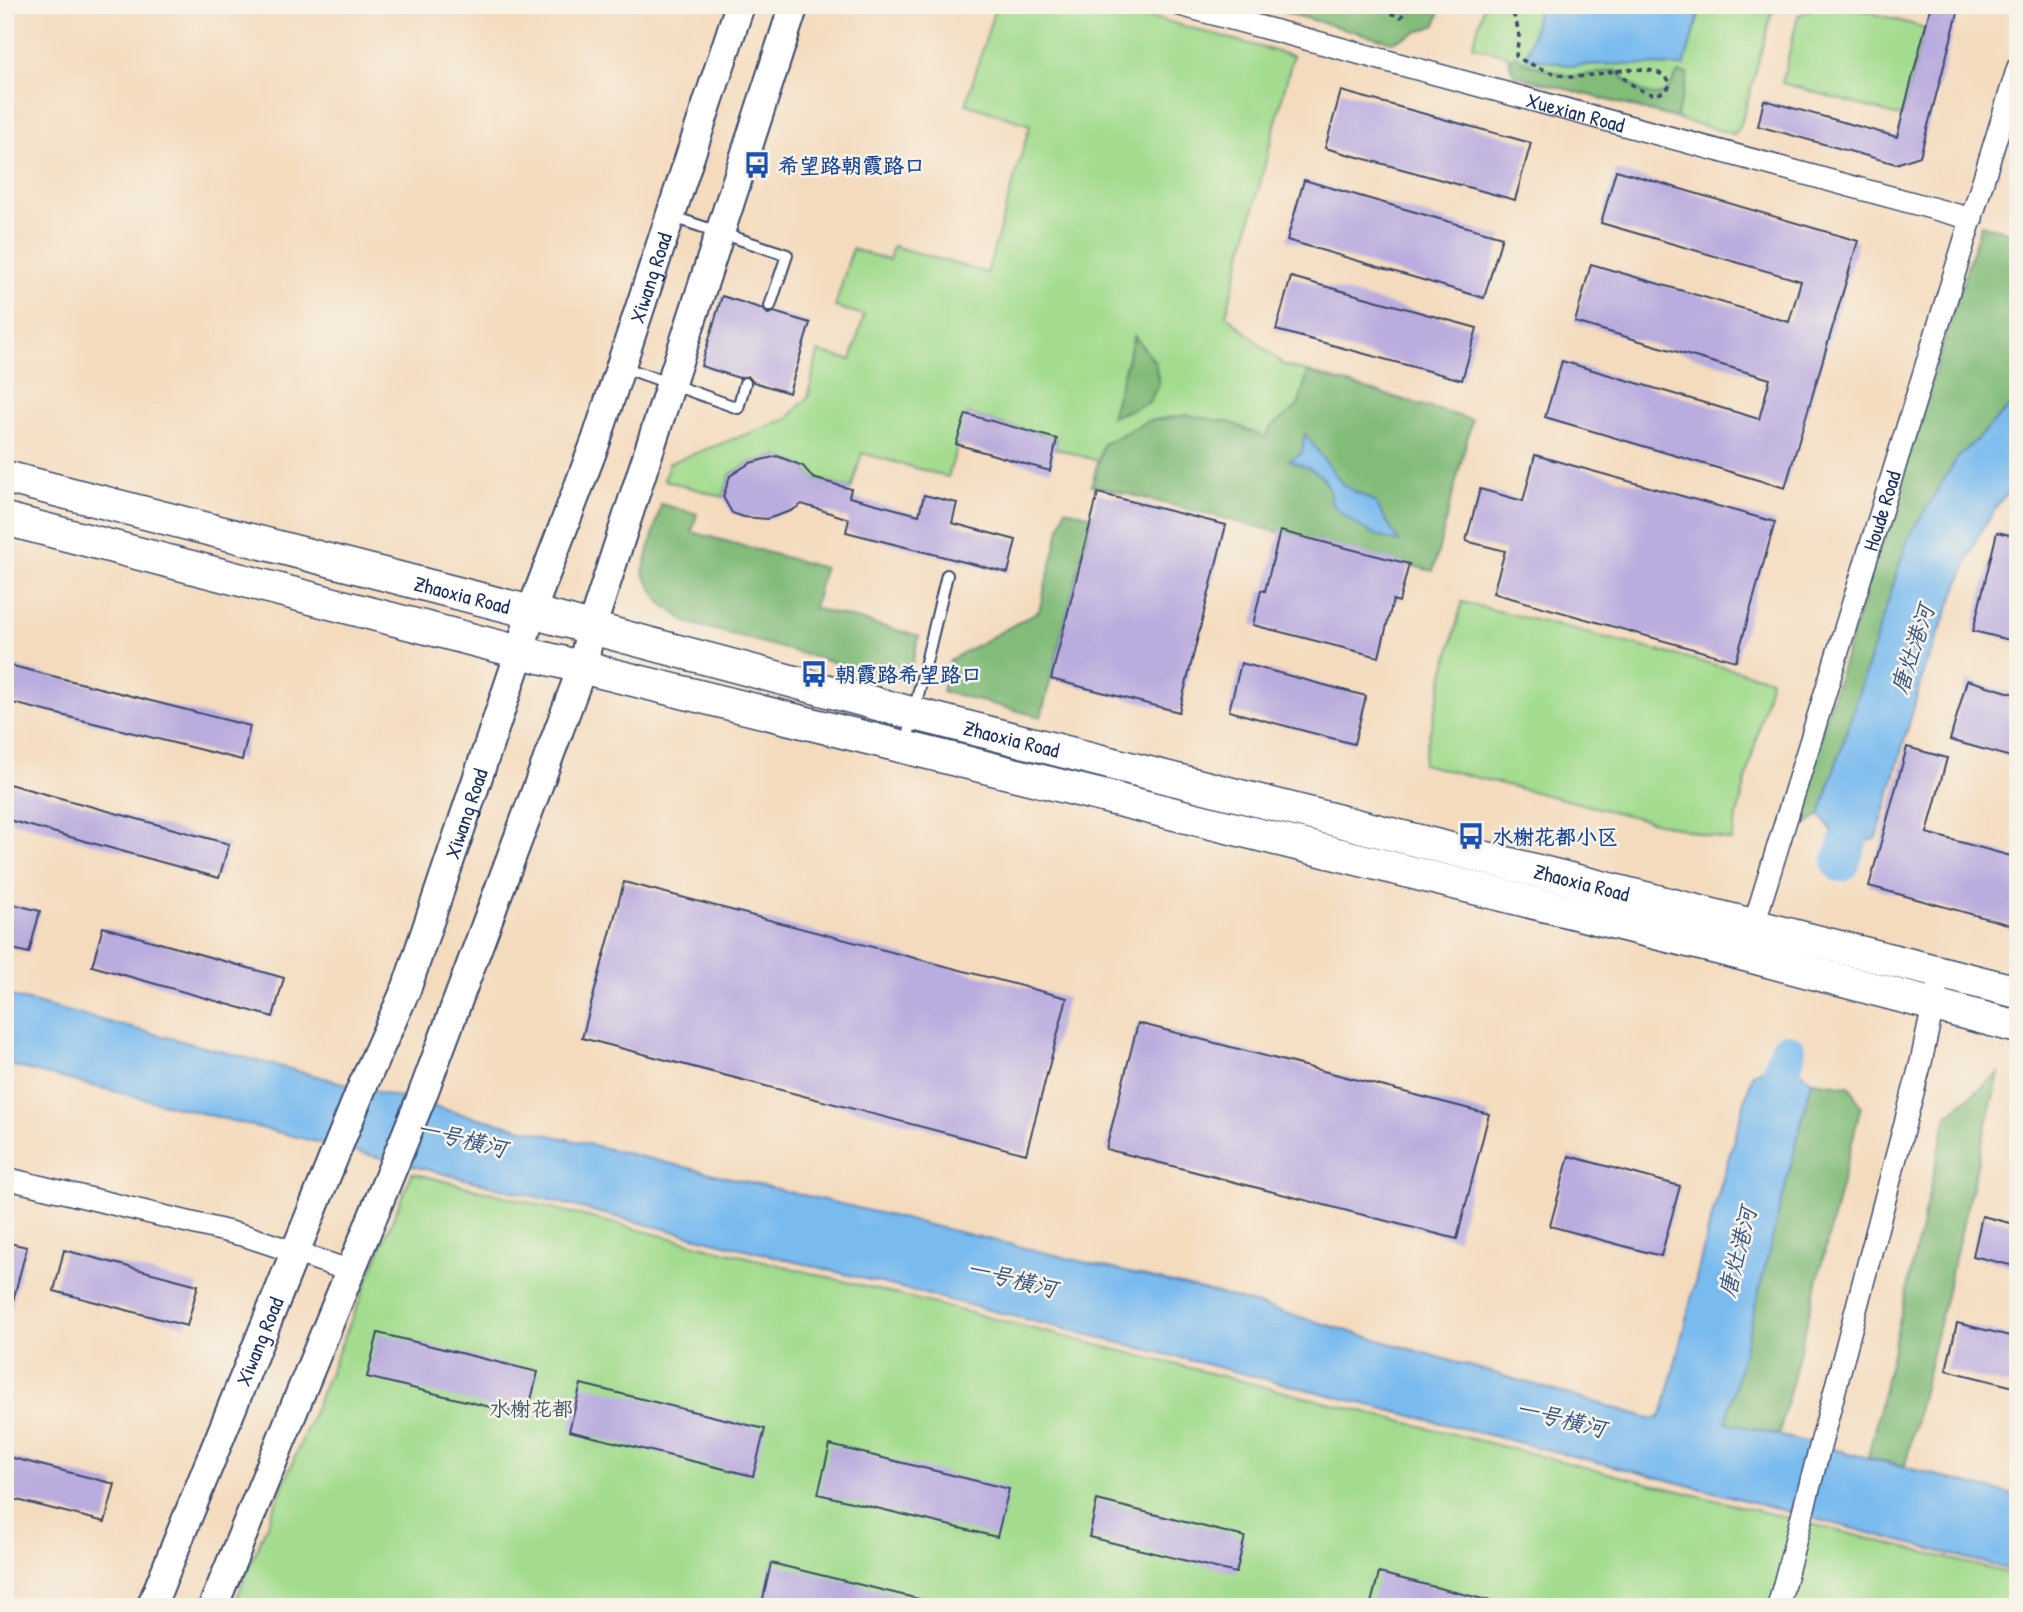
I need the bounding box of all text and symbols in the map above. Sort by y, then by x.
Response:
street label: Xuexian Road [1523,85,1628,139]
bus stop icon: 希望路朝霞路口 [742,150,772,180]
place label: 希望路朝霞路口 [778,151,925,180]
street label: Xiwang Road [622,229,678,326]
street label: Houde Road [1855,467,1907,554]
street label: Zhaoxia Road [411,568,513,621]
water label: 唐灶港河 [1883,597,1942,698]
bus stop icon: 朝霞路希望路口 [799,659,829,689]
place label: 朝霞路希望路口 [835,660,982,689]
street label: Zhaoxia Road [961,712,1063,764]
street label: Xiwang Road [437,765,494,862]
bus stop icon: 水榭花都小区 [1456,821,1486,851]
place label: 水榭花都小区 [1492,822,1618,851]
street label: Zhaoxia Road [1531,856,1633,908]
water label: 一号横河 [414,1112,514,1165]
water label: 唐灶港河 [1711,1200,1764,1300]
water label: 一号横河 [964,1252,1064,1305]
street label: Xiwang Road [228,1292,290,1390]
water label: 一号横河 [1513,1392,1613,1445]
park label: 水榭花都 [489,1394,573,1423]

